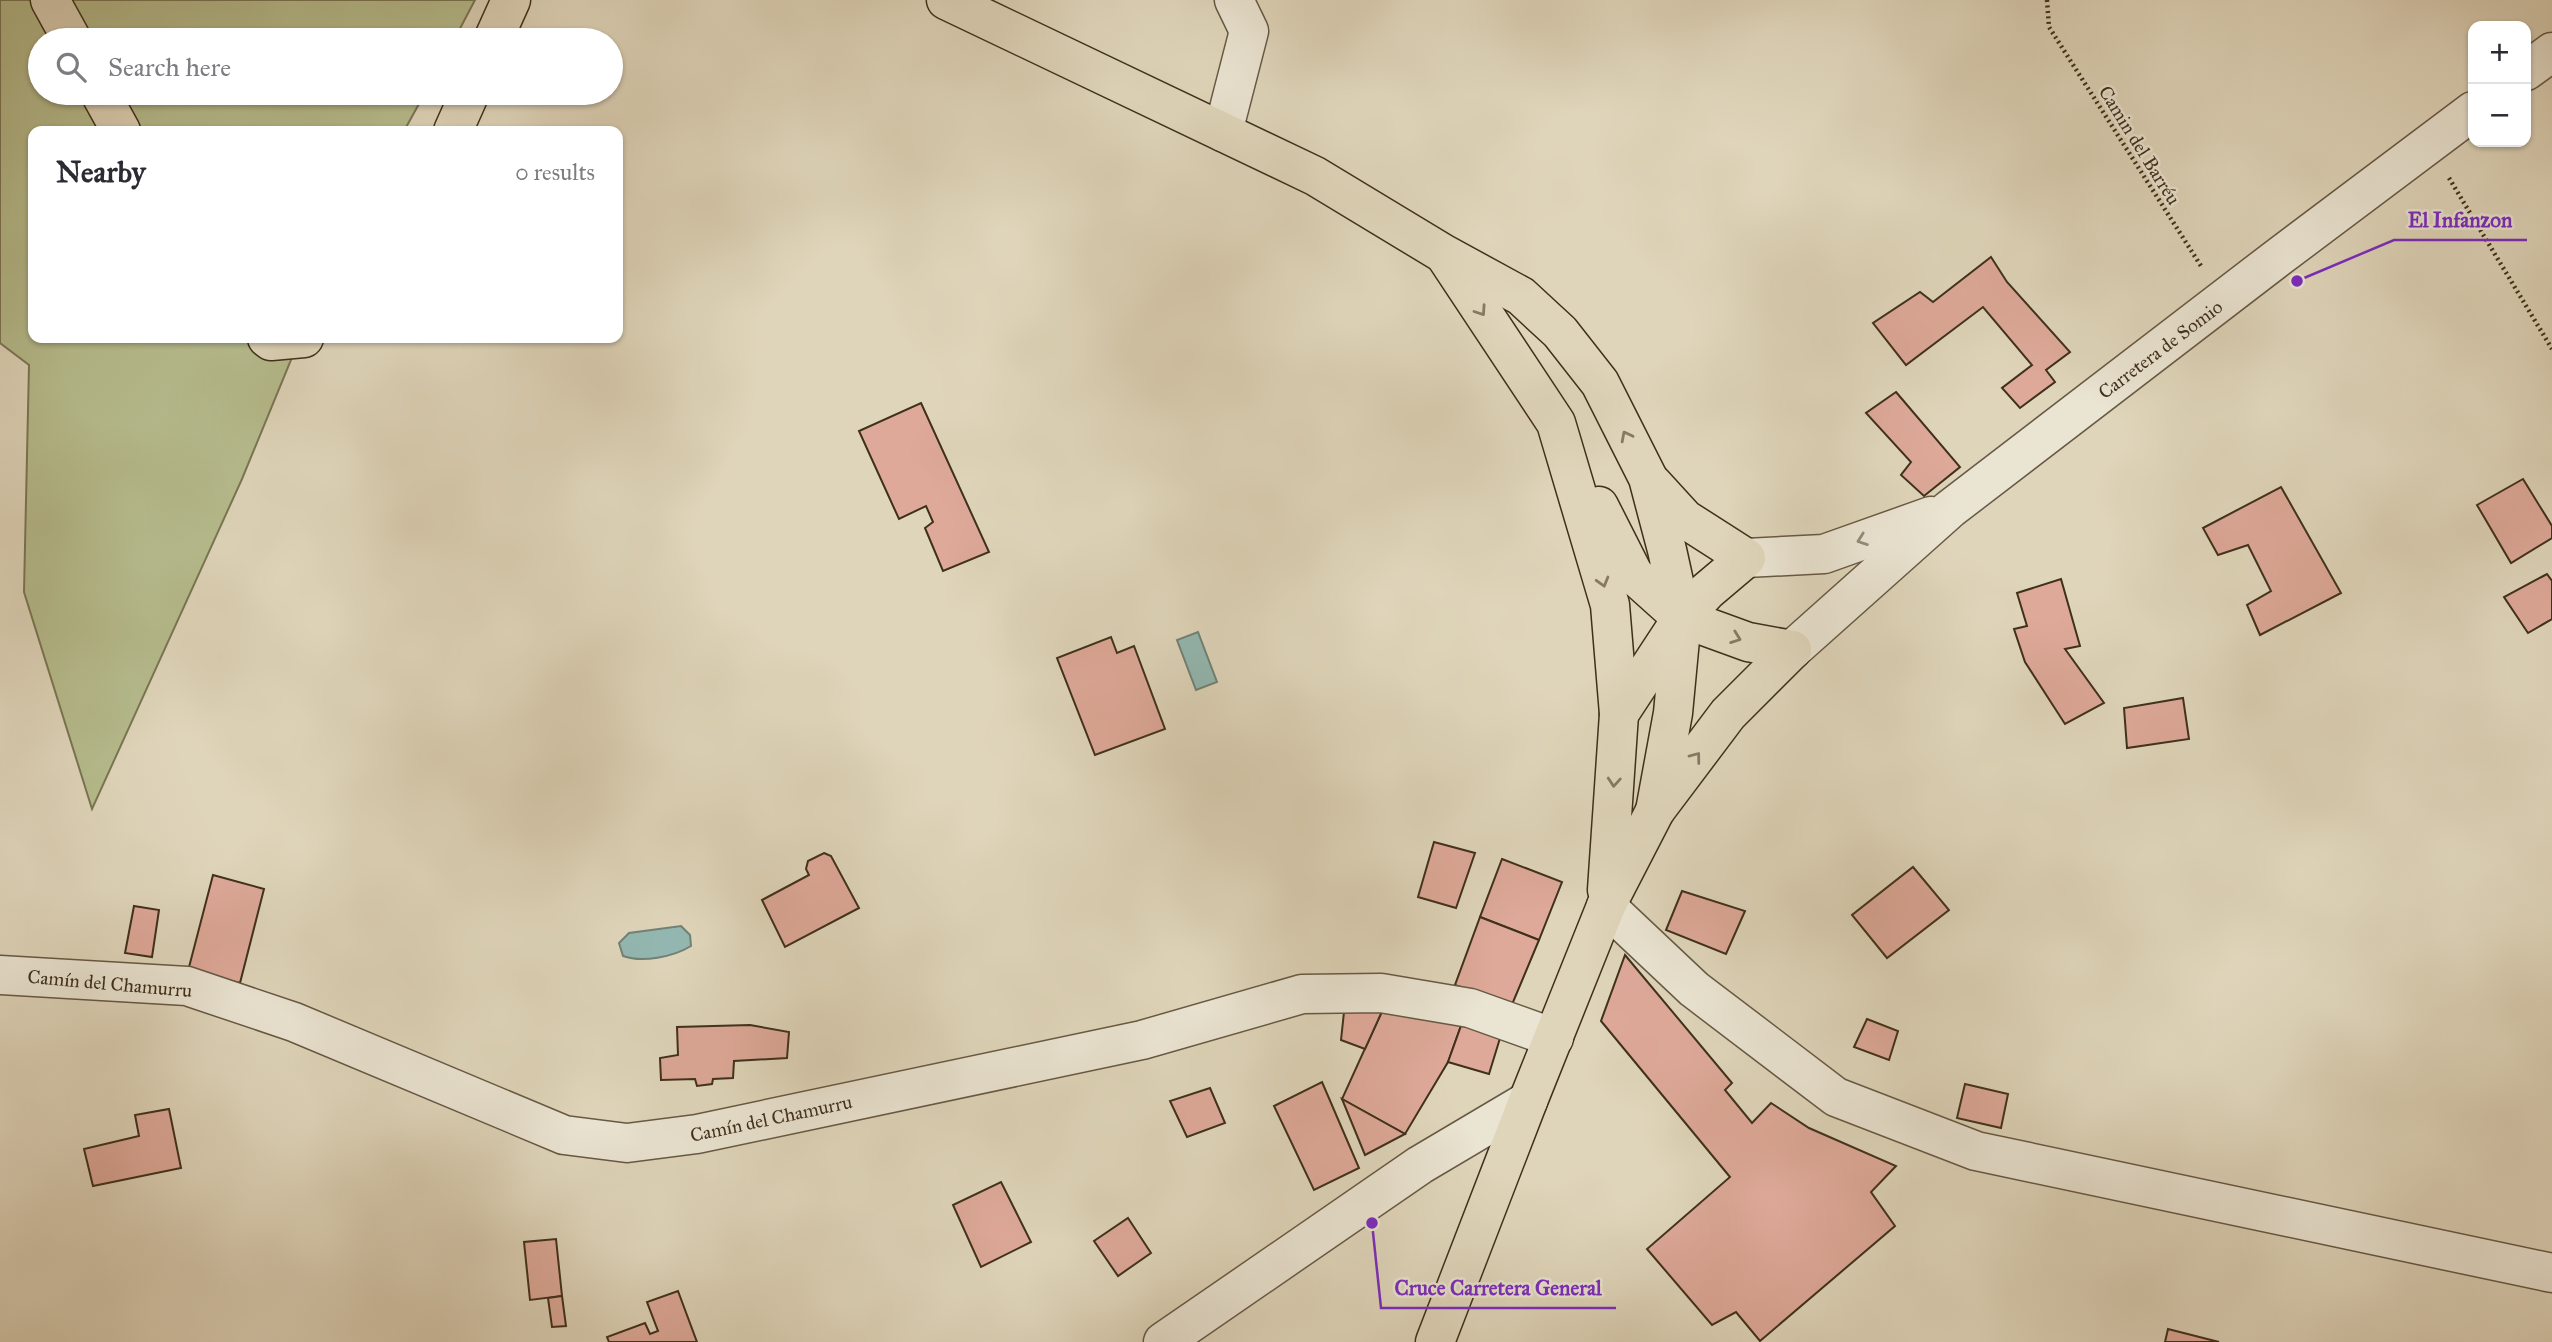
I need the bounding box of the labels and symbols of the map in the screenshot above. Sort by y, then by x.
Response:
street label: Camin del Barréu [2094,82,2185,209]
callout: El Infanzon [2394,198,2527,240]
text: El Infanzon [2408,207,2513,233]
street label: Carretera de Somio [2094,295,2227,404]
one-way arrow [1473,303,1486,316]
one-way arrow [1621,431,1635,443]
one-way arrow [1857,532,1869,546]
one-way arrow [1595,576,1610,588]
one-way arrow [1729,629,1741,643]
one-way arrow [1688,752,1700,764]
one-way arrow [1607,777,1622,788]
street label: Camín del Chamurru [27,965,193,1002]
street label: Camín del Chamurru [688,1090,854,1147]
callout: Cruce Carretera General [1381,1266,1616,1308]
text: Cruce Carretera General [1394,1275,1603,1301]

